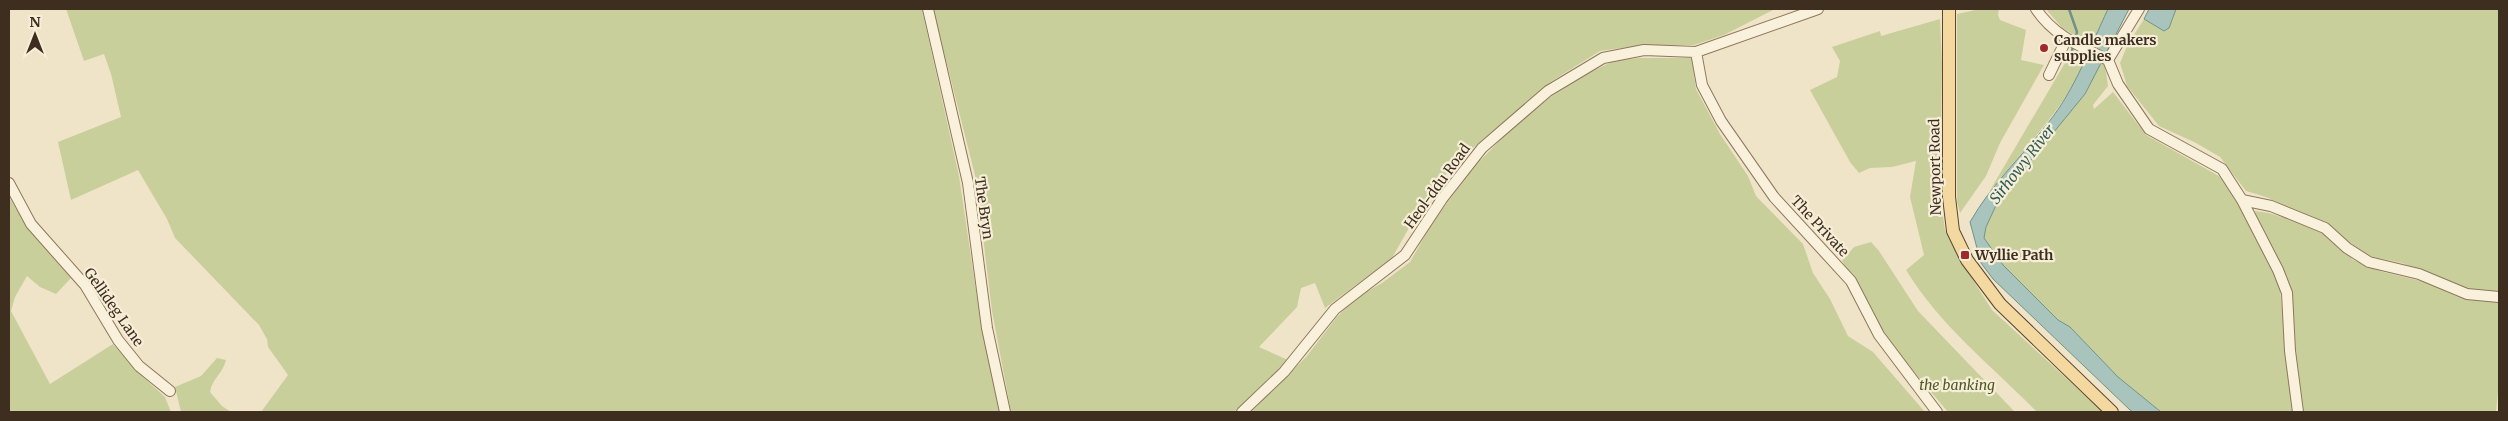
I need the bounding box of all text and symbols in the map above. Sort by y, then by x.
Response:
north arrow [10,10,60,60]
text: N [29,13,41,31]
place label: Candle makers supplies [2054,31,2157,65]
marker: Candle makers supplies [2038,42,2050,54]
street label: Newport Road [1925,118,1945,215]
water label: Sirhowy River [1985,120,2059,207]
street label: Heol-ddu Road [1400,140,1474,232]
street label: The Bryn [971,176,997,240]
street label: The Private [1787,192,1853,260]
place label: Wyllie Path [1974,246,2054,264]
marker: Wyllie Path [1959,249,1971,261]
street label: Gellideg Lane [80,264,148,350]
park label: the banking [1919,376,1995,394]

